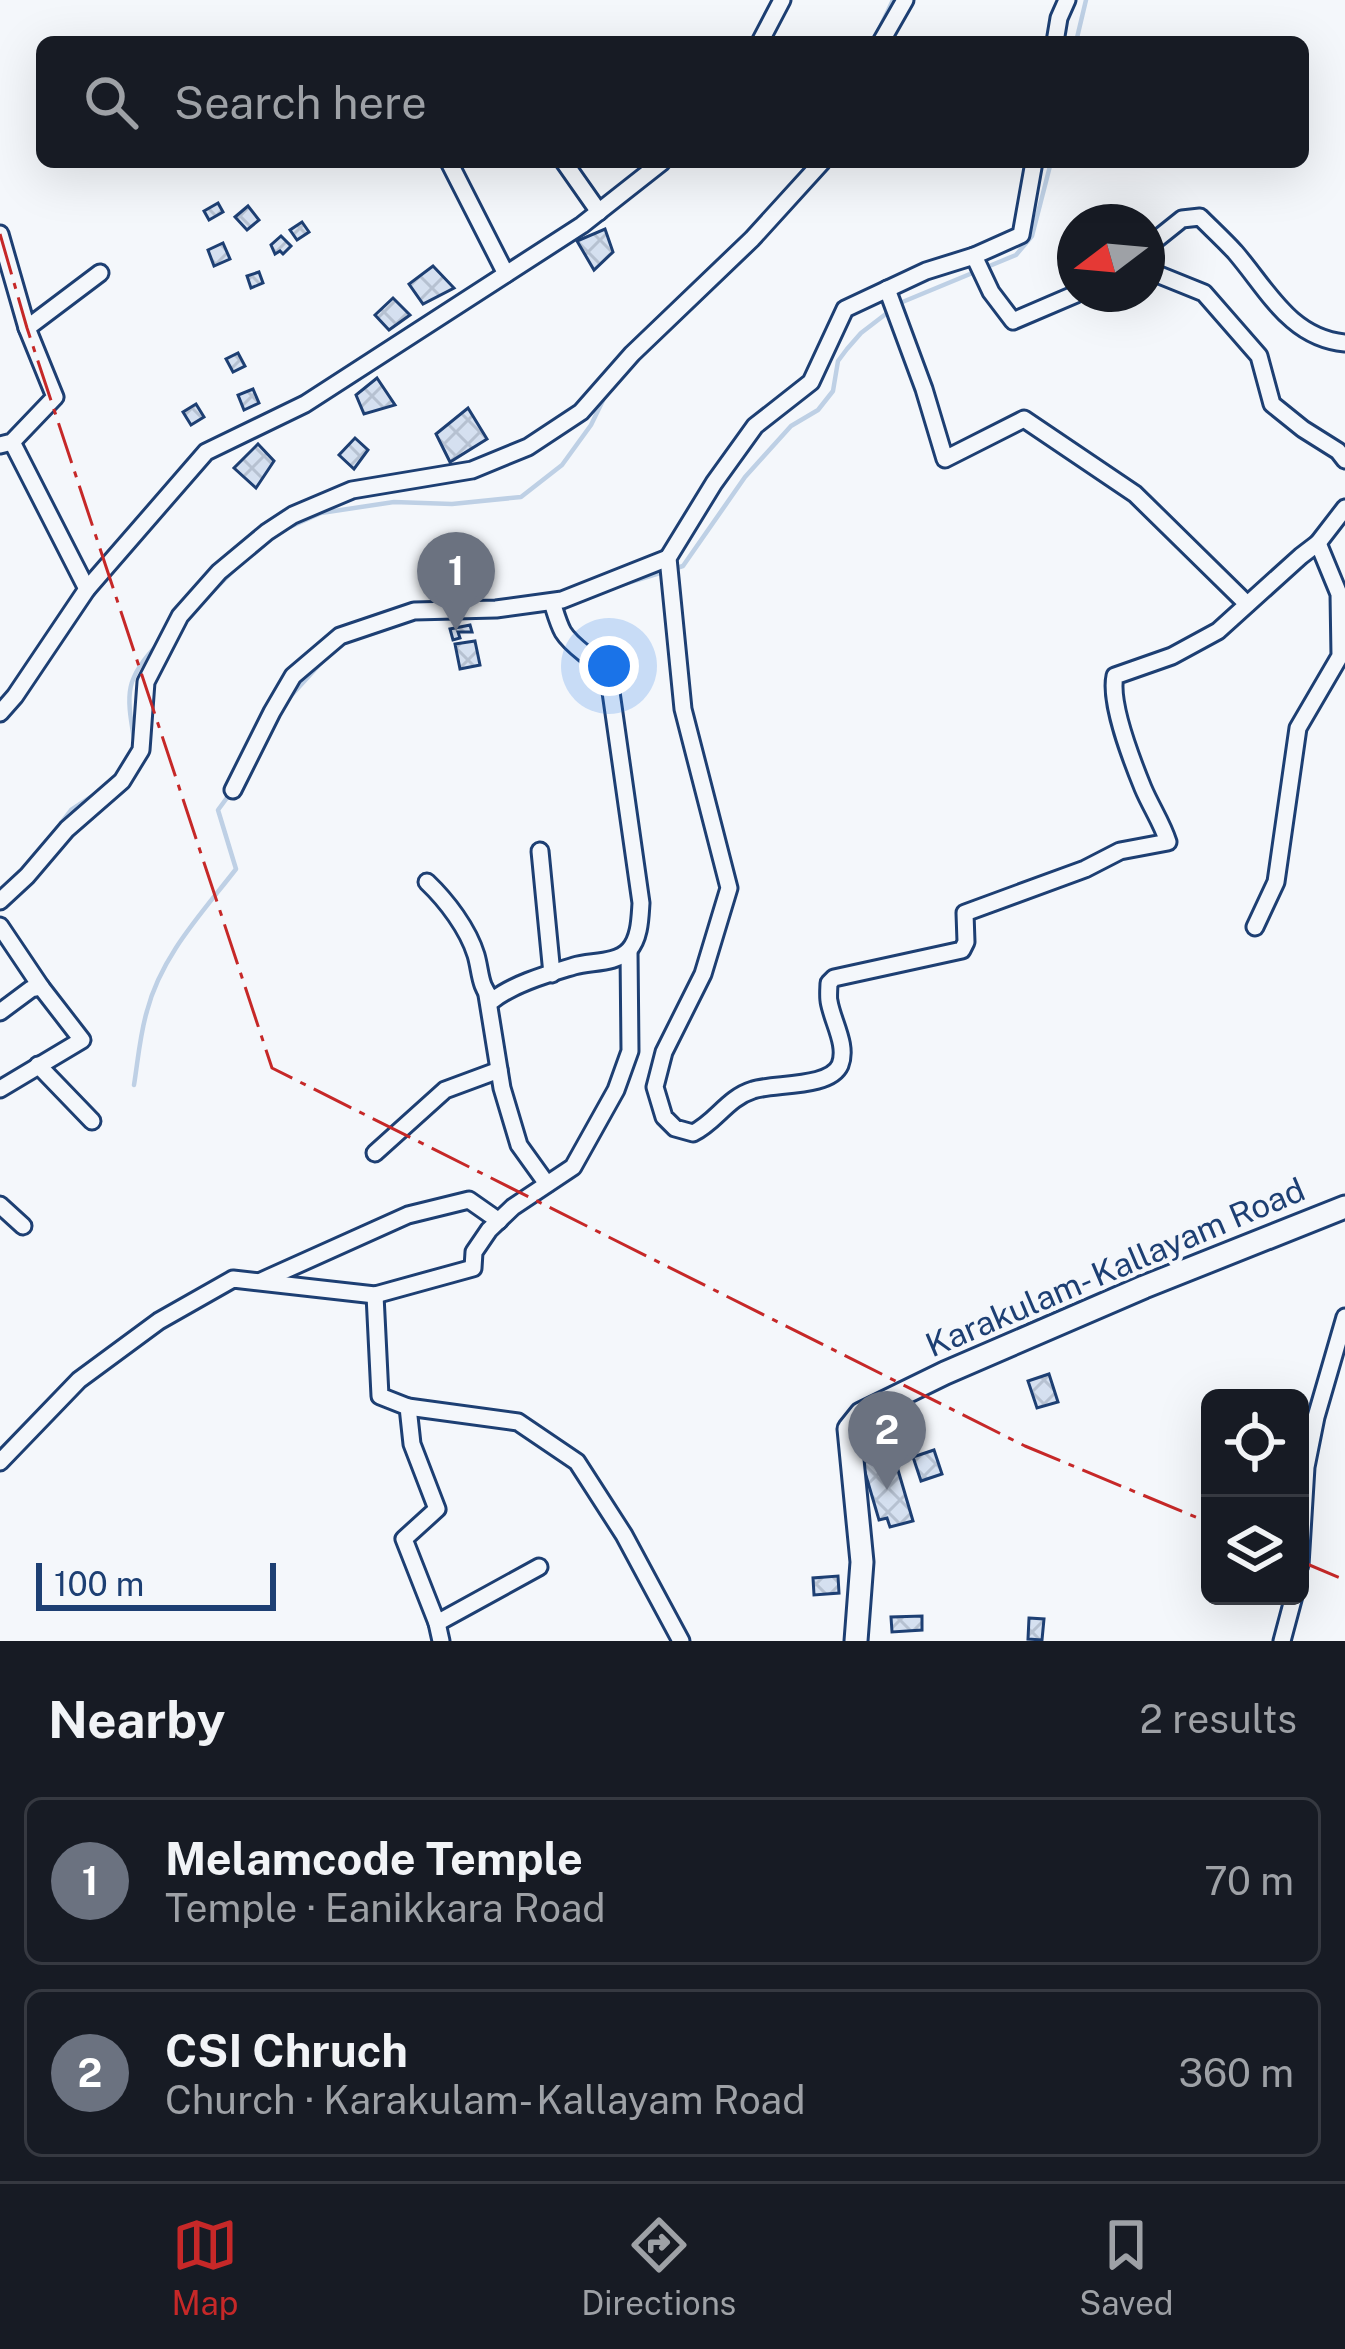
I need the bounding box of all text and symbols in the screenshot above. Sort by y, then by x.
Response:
search box [36,36,1309,168]
icon: search [78,69,144,135]
text: Search here [174,76,427,129]
north arrow [1057,204,1165,312]
pin: 1 [417,532,495,631]
your location [579,636,639,696]
street label: Karakulam- Kallayam Road [920,1170,1310,1364]
map controls [1201,1389,1309,1605]
button: locate [1201,1389,1309,1497]
pin: 2 [848,1391,926,1490]
button: layers [1201,1497,1309,1605]
scale bar [36,1557,276,1610]
text: 100 m [54,1565,144,1603]
text: Nearby [48,1690,225,1749]
text: 2 results [1140,1696,1297,1742]
text: Melamcode Temple [165,1832,583,1885]
text: 1 [82,1858,98,1904]
text: 70 m [1204,1858,1294,1904]
text: Temple · Eanikkara Road [165,1885,606,1931]
text: CSI Chruch [165,2024,408,2077]
text: 2 [78,2050,102,2096]
text: 360 m [1179,2050,1294,2096]
text: Church · Karakulam- Kallayam Road [165,2077,805,2123]
tab: Map [171,2212,238,2322]
tab: Directions [581,2212,736,2322]
tab: Saved [1079,2212,1174,2322]

